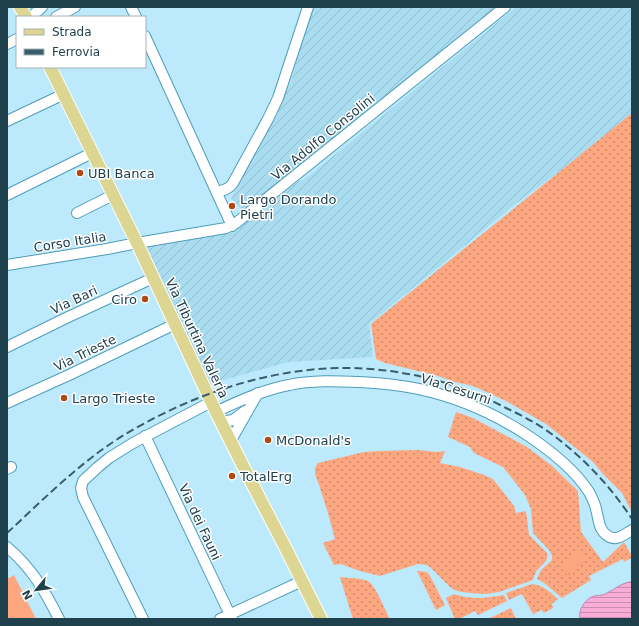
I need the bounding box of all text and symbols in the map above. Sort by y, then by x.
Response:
legend [16,16,146,68]
text: Strada [52,25,92,39]
text: Ferrovia [52,45,100,59]
street label: Via Adolfo Consolini [268,91,378,183]
place label: UBI Banca [88,166,155,181]
marker: UBI Banca [75,168,85,178]
place label: Largo Dorando Pietri [240,192,336,222]
marker: Largo Dorando Pietri [227,201,237,211]
street label: Corso Italia [33,229,107,255]
street label: Via Tiburtina Valeria [163,276,231,400]
street label: Via Bari [48,283,100,317]
place label: Ciro [111,292,137,307]
marker: Ciro [140,294,150,304]
street label: Via Trieste [52,332,118,374]
street label: Via Cesurni [419,371,493,407]
place label: Largo Trieste [72,391,156,406]
marker: Largo Trieste [59,393,69,403]
place label: McDonald's [276,433,351,448]
marker: McDonald's [263,435,273,445]
place label: TotalErg [239,469,292,484]
marker: TotalErg [227,471,237,481]
street label: Via dei Fauni [176,481,224,563]
north arrow [16,570,56,610]
text: N [20,587,36,602]

